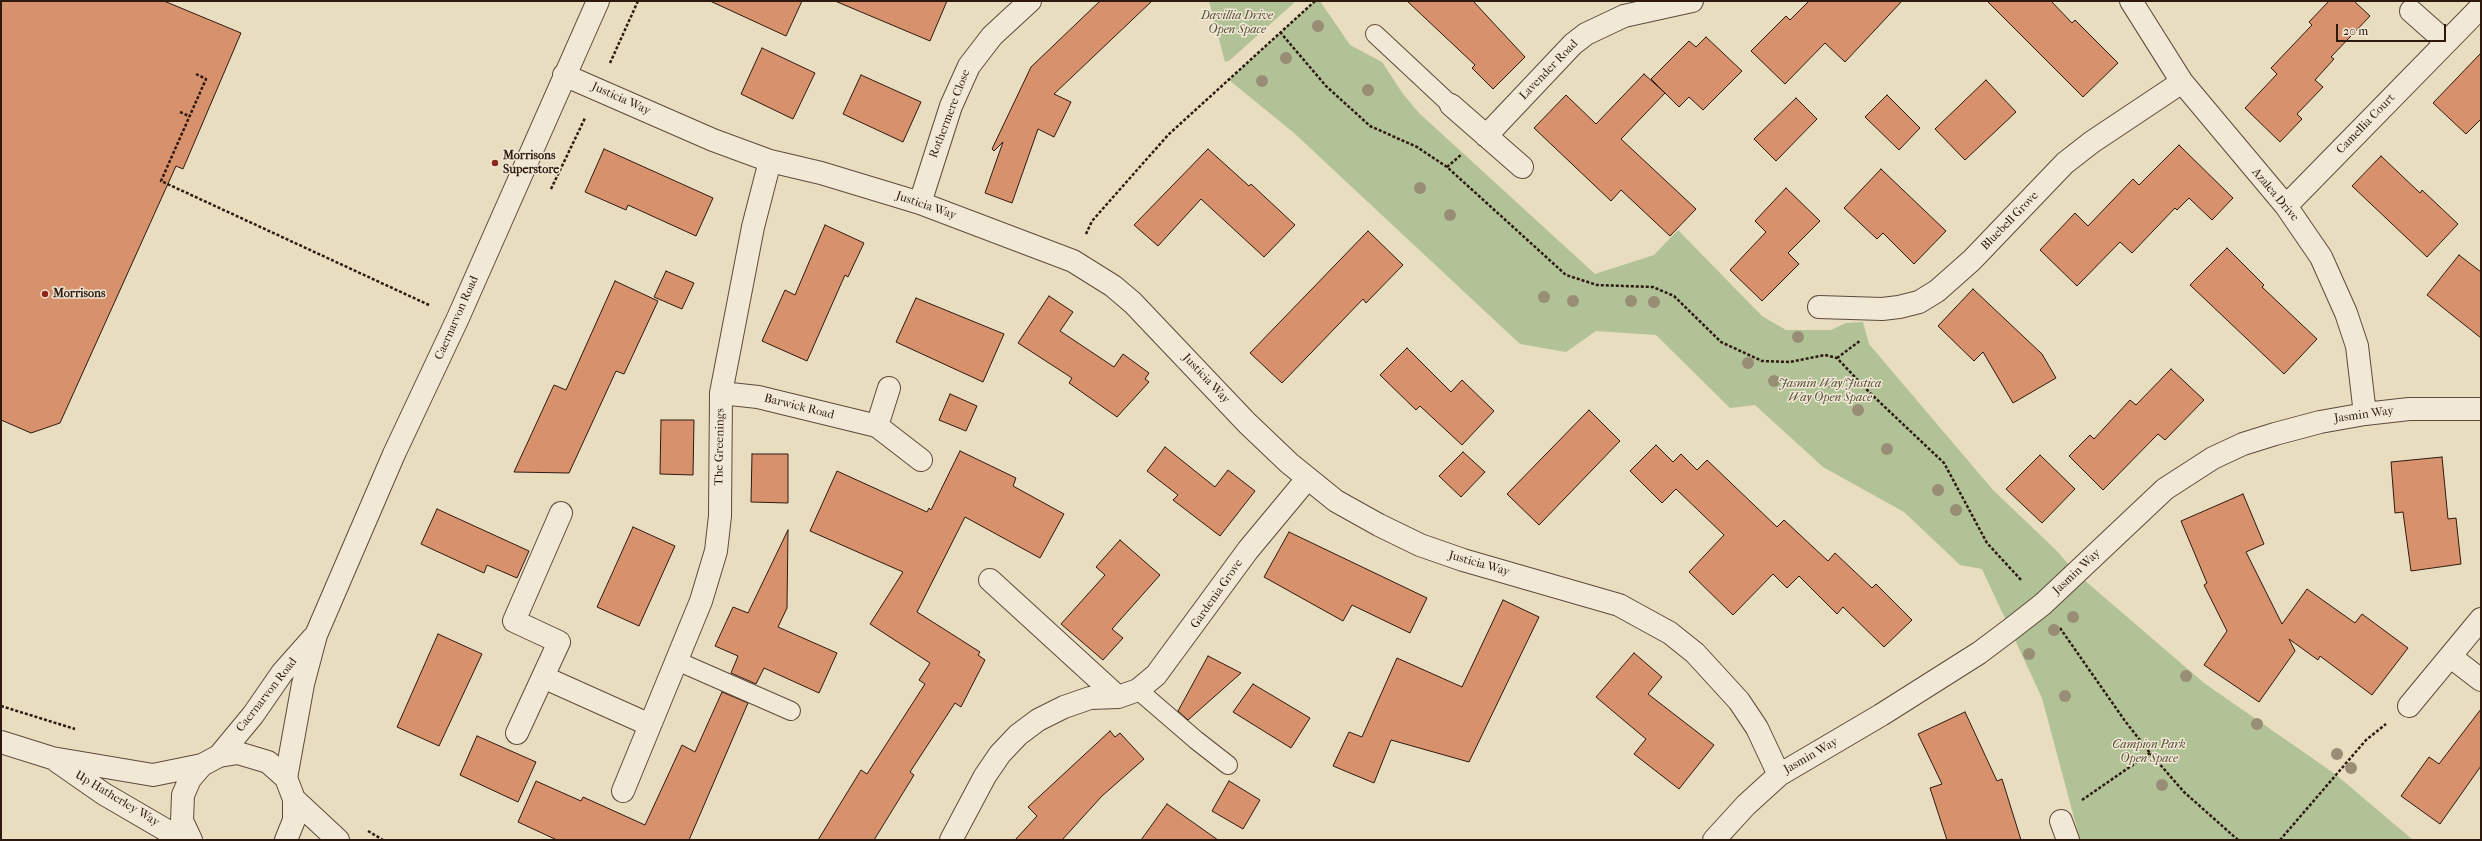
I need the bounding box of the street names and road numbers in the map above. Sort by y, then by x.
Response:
street label: Lavender Road [1517,37,1581,103]
street label: Rothermere Close [926,68,974,160]
street label: Justicia Way [589,80,653,118]
street label: Camellia Court [2334,91,2398,157]
street label: Azalea Drive [2249,165,2301,225]
street label: Justicia Way [894,189,958,223]
street label: Bluebell Grove [1978,189,2042,253]
street label: Caernarvon Road [432,274,482,362]
street label: Justicia Way [1179,351,1233,407]
street label: Barwick Road [762,391,836,423]
street label: Jasmin Way [2333,404,2395,426]
street label: The Greenings [712,408,728,486]
street label: Jasmin Way [2050,546,2104,598]
street label: Justicia Way [1447,548,1511,580]
street label: Gardenia Grove [1188,557,1246,631]
street label: Caernarvon Road [234,655,300,735]
street label: Jasmin Way [1781,735,1841,777]
street label: Up Hatherley Way [72,768,162,830]

